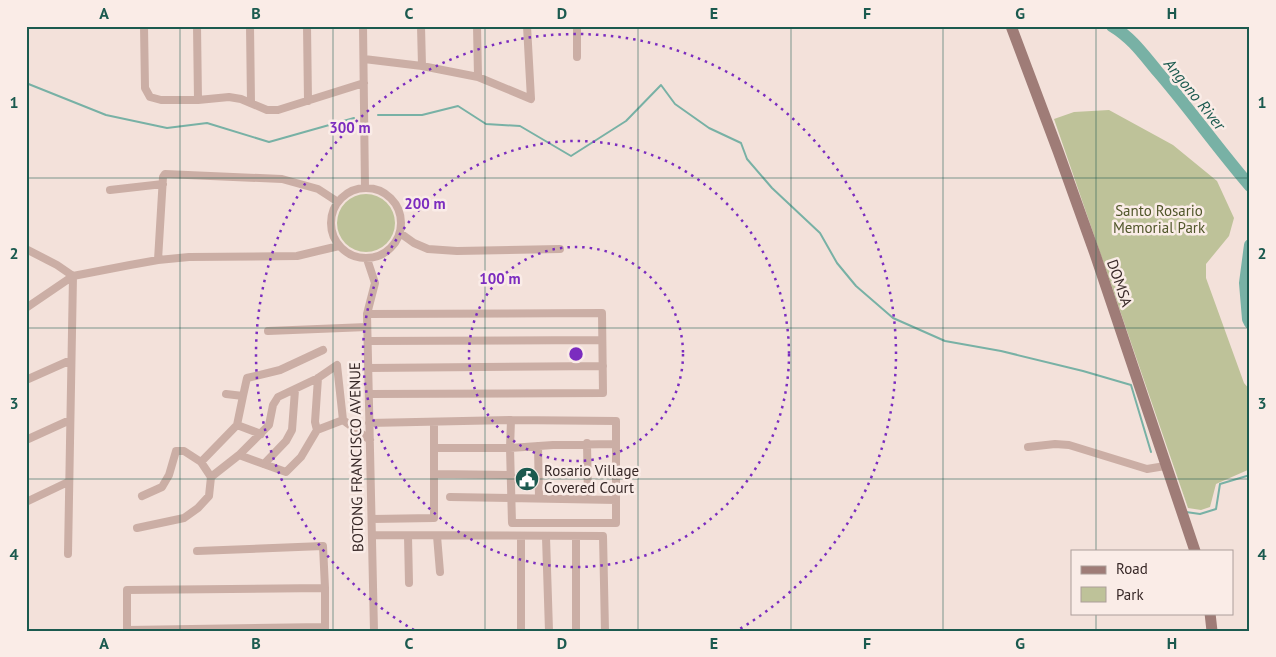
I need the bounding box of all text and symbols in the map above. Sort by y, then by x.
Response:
text: A [99,3,109,23]
text: B [251,3,261,23]
text: C [405,3,414,23]
text: D [557,3,567,23]
text: E [710,3,718,23]
text: F [863,3,871,23]
text: G [1015,3,1025,23]
text: H [1167,3,1177,23]
water label: Angono River [1159,53,1231,135]
text: 1 [9,92,19,112]
text: 1 [1257,92,1267,112]
text: 300 m [329,118,371,137]
text: 200 m [404,194,446,213]
park label: Santo Rosario Memorial Park [1113,201,1206,237]
text: 2 [9,243,19,263]
text: 2 [1257,243,1267,263]
street label: DOMSA [1103,257,1137,309]
text: 100 m [479,269,521,288]
centre of rings [567,345,585,363]
street label: BOTONG FRANCISCO AVENUE [345,362,367,552]
text: 3 [9,393,19,413]
text: 3 [1257,393,1267,413]
place label: Rosario Village Covered Court [544,461,639,497]
public building icon: Rosario Village Covered Court [514,466,540,492]
text: 4 [9,544,19,564]
text: 4 [1257,544,1267,564]
legend [1071,550,1234,614]
text: Road [1116,559,1148,578]
text: Park [1116,585,1144,604]
text: A [99,633,109,653]
text: B [251,633,261,653]
text: C [405,633,414,653]
text: D [557,633,567,653]
text: E [710,633,718,653]
text: F [863,633,871,653]
text: G [1015,633,1025,653]
text: H [1167,633,1177,653]

